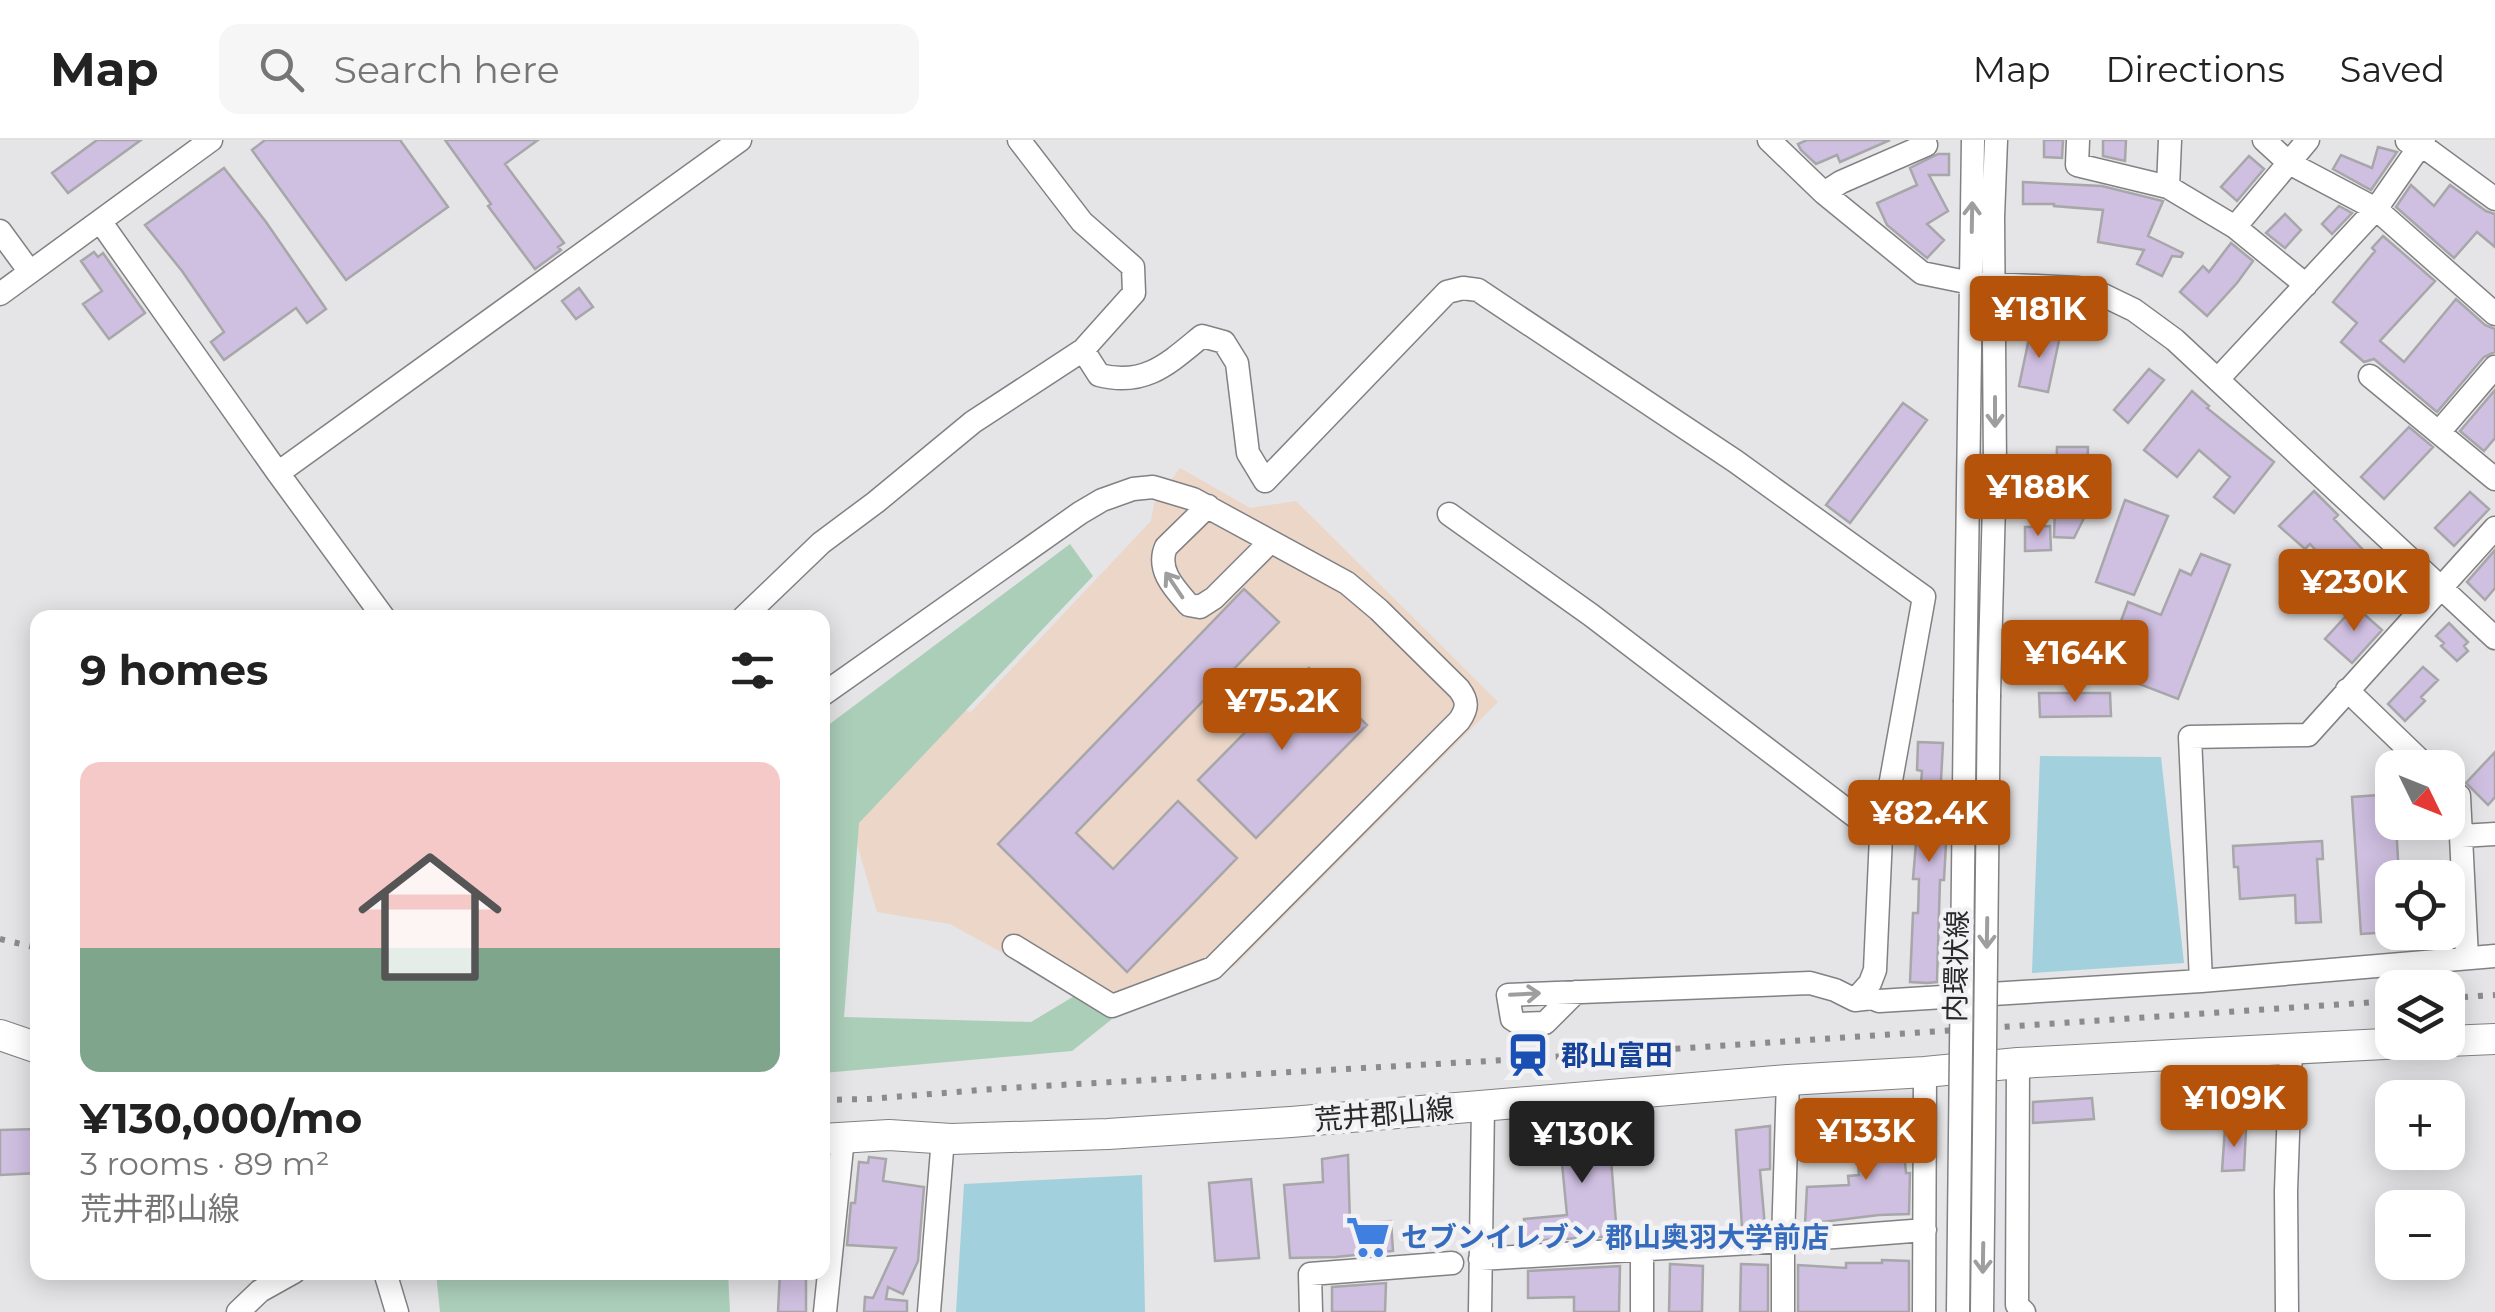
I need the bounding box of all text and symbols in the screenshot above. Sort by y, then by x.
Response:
search box [219,24,919,114]
text: Map [50,40,159,98]
icon: search [254,42,309,97]
text: Search here [334,46,560,93]
text: Map [1973,48,2051,91]
text: Directions [2106,48,2285,91]
text: Saved [2340,48,2445,91]
one-way arrow [1962,202,1981,234]
pin: ¥181K [1969,276,2109,361]
text: ¥181K [1992,289,2086,328]
one-way arrow [1986,396,2004,428]
pin: ¥188K [1968,454,2108,539]
text: ¥188K [1987,467,2089,506]
pin: ¥230K [2284,549,2424,634]
text: ¥230K [2301,562,2407,601]
one-way arrow [1164,572,1185,600]
pin: ¥164K [2005,620,2145,705]
text: ¥164K [2023,633,2127,672]
icon: filters [725,643,780,698]
text: 9 homes [80,644,268,696]
pin: ¥75.2K [1201,668,1363,753]
text: ¥75.2K [1225,681,1339,720]
north arrow [2375,750,2465,840]
map controls [2375,750,2465,1280]
pin: ¥82.4K [1848,780,2010,865]
text: ¥82.4K [1870,793,1988,832]
icon: home [340,827,520,1007]
button: locate [2375,860,2465,950]
street label: 内環状線 [1938,910,1974,1022]
one-way arrow [1978,916,1996,948]
button: layers [2375,970,2465,1060]
one-way arrow [1509,984,1541,1003]
station icon: 郡山富田 [1504,1031,1552,1079]
place label: 郡山富田 [1561,1038,1673,1072]
pin: ¥109K [2164,1065,2304,1150]
text: ¥109K [2183,1078,2285,1117]
button: + [2375,1080,2465,1170]
street label: 荒井郡山線 [1313,1091,1455,1137]
text: ¥130,000/mo [80,1092,362,1144]
pin: ¥133K [1796,1098,1936,1183]
pin: ¥130K [1512,1101,1652,1186]
text: ¥133K [1817,1111,1915,1150]
text: ¥130K [1531,1114,1633,1153]
text: 3 rooms · 89 m² [80,1144,329,1183]
text: 荒井郡山線 [80,1189,240,1228]
button: − [2375,1190,2465,1280]
supermarket icon: セブンイレブン 郡山奥羽大学前店 [1344,1213,1392,1261]
place label: セブンイレブン 郡山奥羽大学前店 [1401,1220,1829,1254]
one-way arrow [1974,1240,1992,1273]

